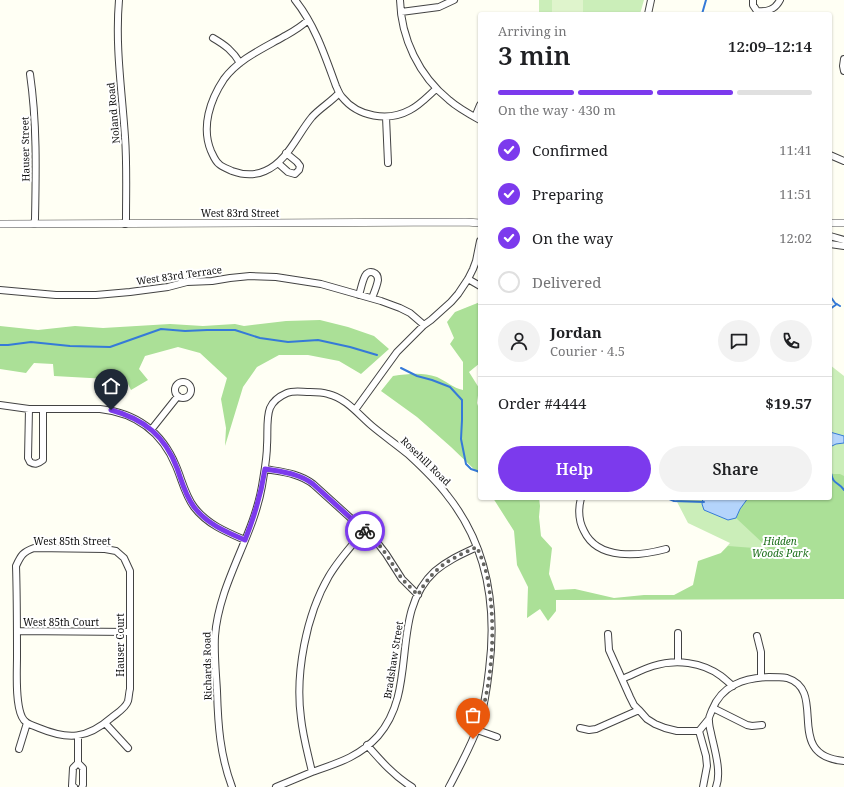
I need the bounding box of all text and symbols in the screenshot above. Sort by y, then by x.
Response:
text: Arriving in [498,22,567,40]
text: 12:09–12:14 [728,36,812,56]
text: 3 min [498,37,571,73]
street label: Noland Road [103,82,123,144]
text: On the way · 430 m [498,101,616,119]
street label: Hauser Street [17,116,33,182]
icon: check [498,139,520,161]
text: Confirmed [532,140,608,160]
text: 11:41 [779,141,812,159]
icon: check [498,183,520,205]
text: Preparing [532,184,603,204]
text: 11:51 [779,185,812,203]
street label: West 83rd Street [201,206,280,220]
icon: check [498,227,520,249]
text: On the way [532,228,613,248]
text: 12:02 [779,229,812,247]
street label: West 83rd Terrace [135,262,223,288]
text: Delivered [532,272,601,292]
button: person [498,320,540,362]
button: chat [718,320,760,362]
button: phone [770,320,812,362]
text: Jordan [550,322,602,342]
text: Courier · 4.5 [550,342,625,360]
pin [94,369,128,410]
icon: home [100,375,122,397]
text: Order #4444 [498,393,586,413]
text: $19.57 [765,393,812,413]
street label: Rosehill Road [398,434,454,488]
button: Help [498,446,651,492]
button: Share [659,446,812,492]
courier [345,511,385,551]
icon: bike [354,520,376,542]
street label: West 85th Street [33,534,111,548]
park label: Hidden Woods Park [752,534,809,560]
street label: Hauser Court [113,613,127,677]
street label: West 85th Court [23,615,99,629]
street label: Bradshaw Street [380,620,406,700]
street label: Richards Road [199,632,215,700]
pin [456,698,490,739]
icon: bag [462,704,484,726]

